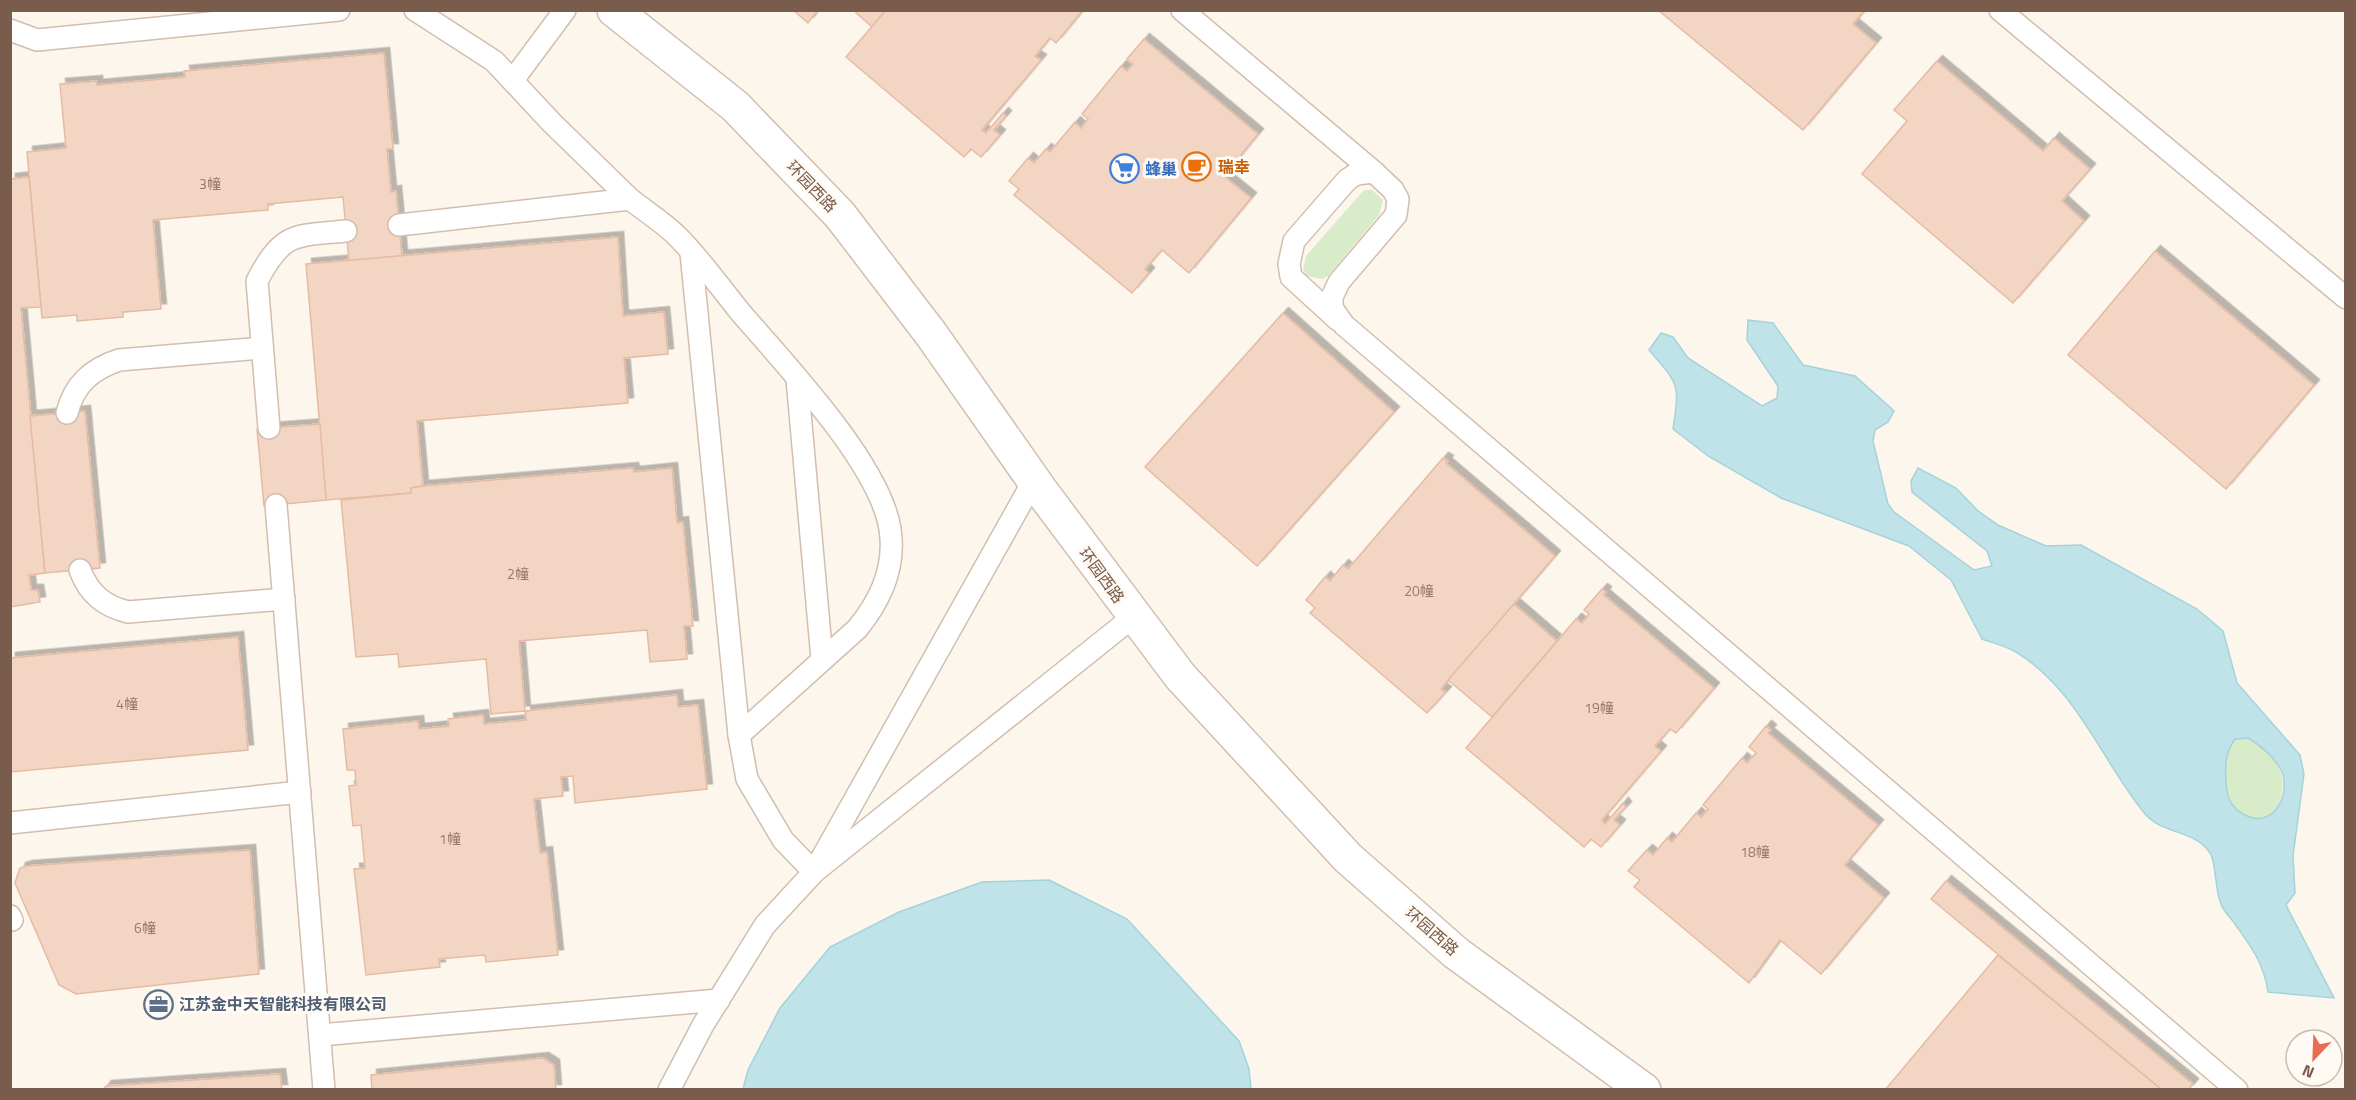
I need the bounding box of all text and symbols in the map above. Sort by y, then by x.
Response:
cafe icon: 瑞幸 [1181,151,1213,183]
supermarket icon: 蜂巢 [1108,153,1140,185]
street label: 环园西路 [781,155,843,217]
place label: 瑞幸 [1218,155,1250,179]
place label: 蜂巢 [1145,157,1177,181]
house number: 3幢 [199,173,221,194]
street label: 环园西路 [1073,542,1131,608]
house number: 2幢 [507,563,529,584]
house number: 20幢 [1404,580,1434,601]
house number: 4幢 [116,693,138,714]
house number: 19幢 [1584,697,1614,718]
house number: 1幢 [439,828,461,849]
house number: 18幢 [1740,841,1770,862]
street label: 环园西路 [1400,901,1464,961]
house number: 6幢 [134,917,156,938]
office icon: 江苏金中天智能科技有限公司 [142,988,174,1020]
place label: 江苏金中天智能科技有限公司 [179,992,387,1016]
north arrow [2284,1028,2344,1088]
text: N [2298,1059,2318,1085]

